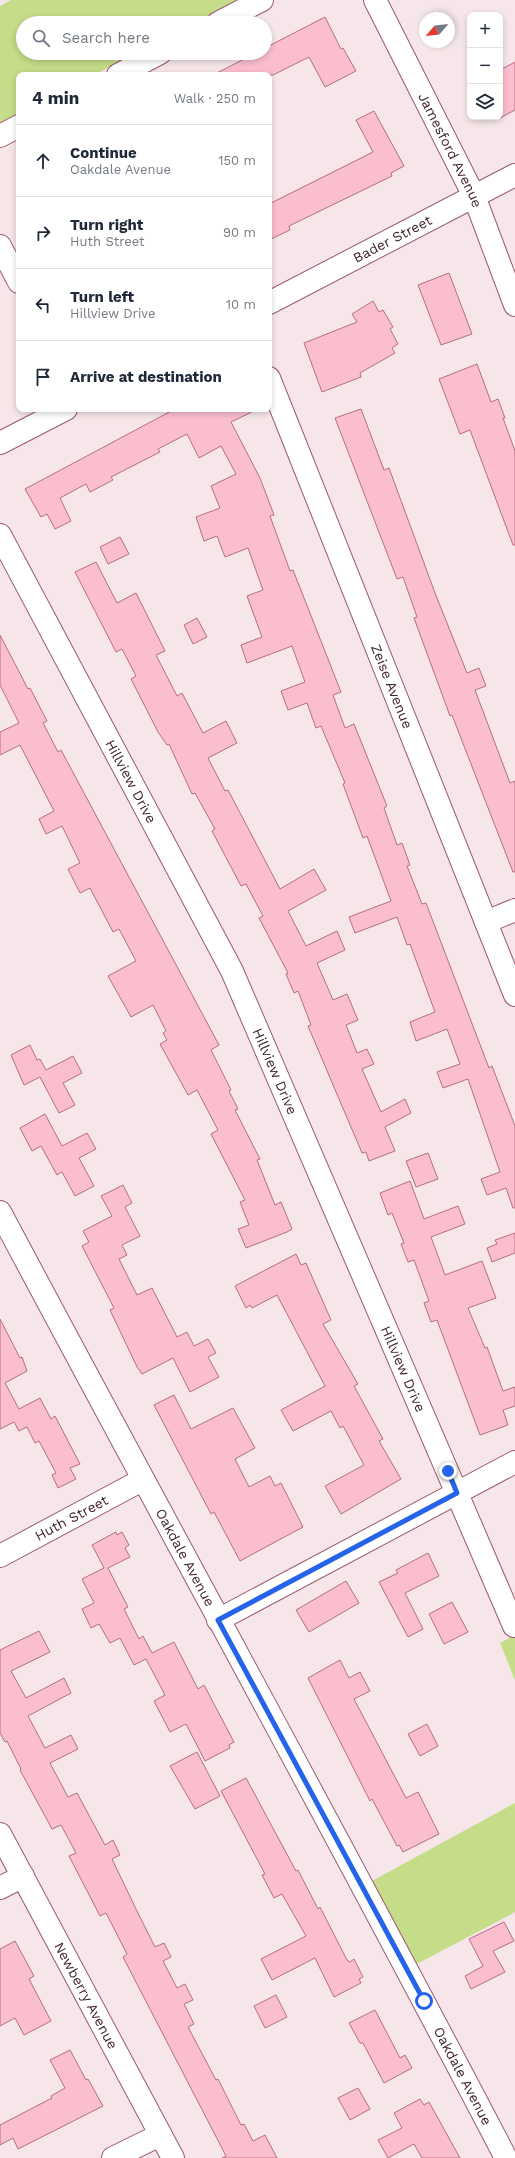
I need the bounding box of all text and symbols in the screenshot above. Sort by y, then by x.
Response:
north arrow [419,12,455,48]
map controls [467,12,503,120]
button: + [467,12,503,48]
search box [16,16,272,60]
icon: search [30,27,52,49]
text: Search here [62,29,150,47]
button: − [467,48,503,84]
button: layers [467,84,503,120]
text: 4 min [32,88,79,108]
street label: Jamesford Avenue [415,90,486,210]
text: Walk · 250 m [174,91,256,106]
text: Continue [70,144,137,162]
icon: ahead [32,150,54,172]
text: 150 m [218,153,256,168]
text: Oakdale Avenue [70,162,171,177]
street label: Bader Street [350,212,434,266]
text: Turn right [70,216,143,234]
icon: right [32,222,54,244]
text: 90 m [223,225,256,240]
text: Huth Street [70,234,145,249]
text: Turn left [70,288,134,306]
icon: left [32,294,54,316]
text: 10 m [226,297,256,312]
text: Hillview Drive [70,306,156,321]
icon: arrive [32,366,54,388]
text: Arrive at destination [70,368,222,386]
street label: Zeise Avenue [368,642,416,731]
street label: Hillview Drive [102,737,160,826]
street label: Hillview Drive [250,1026,301,1117]
street label: Hillview Drive [378,1323,429,1414]
route end [439,1462,457,1480]
street label: Huth Street [32,1492,111,1544]
street label: Oakdale Avenue [153,1506,218,1609]
street label: Newberry Avenue [51,1939,121,2052]
route start [415,1992,433,2010]
street label: Oakdale Avenue [431,2024,495,2128]

